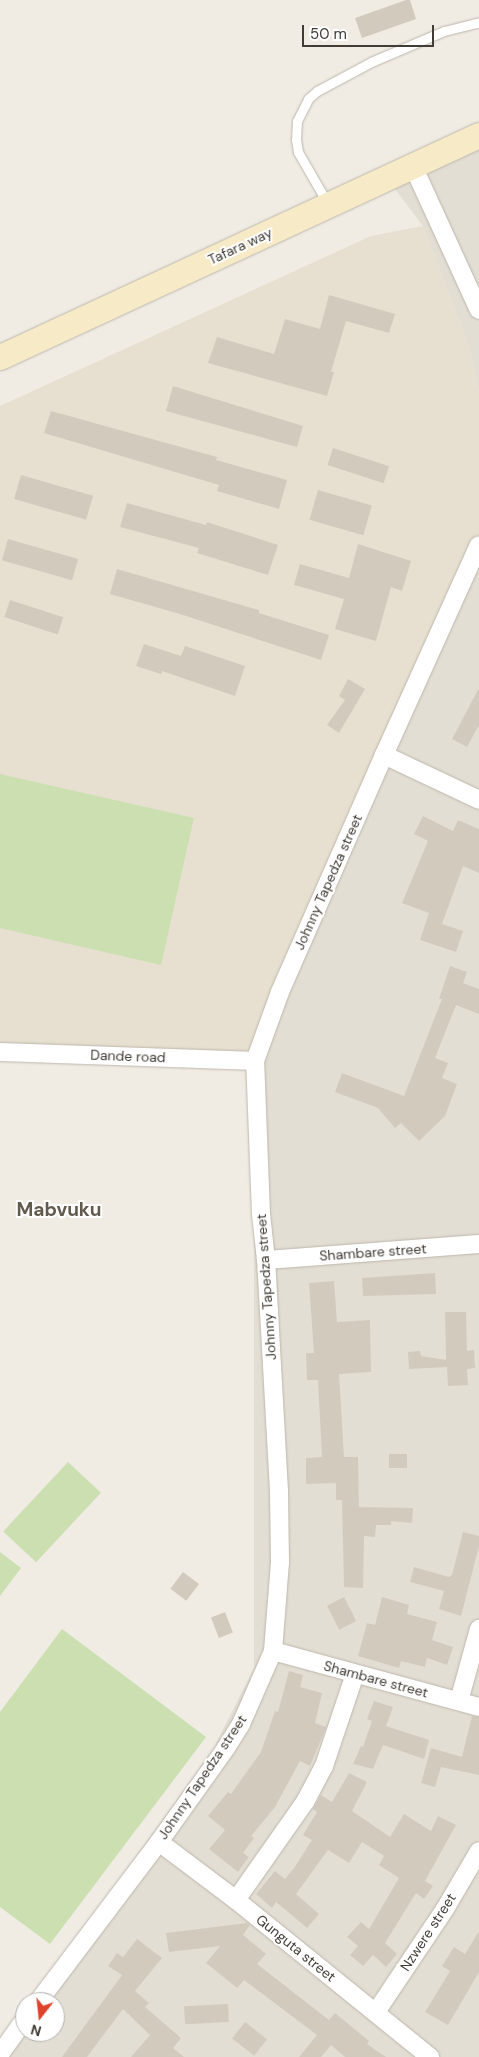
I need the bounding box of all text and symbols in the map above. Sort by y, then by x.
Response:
scale bar [304,15,436,47]
text: 50 m [310,24,347,44]
street label: Tafara way [205,224,275,268]
street label: Johnny Tapedza street [290,812,366,952]
street label: Dande road [90,1046,166,1066]
district label: Mabvuku [16,1199,102,1221]
street label: Johnny Tapedza street [253,1213,279,1361]
street label: Shambare street [319,1240,427,1264]
street label: Shambare street [322,1657,430,1701]
street label: Johnny Tapedza street [154,1711,250,1843]
street label: Nzwere street [397,1890,459,1974]
street label: Gunguta street [253,1911,339,1985]
north arrow [15,1992,65,2042]
text: N [29,2020,44,2041]

